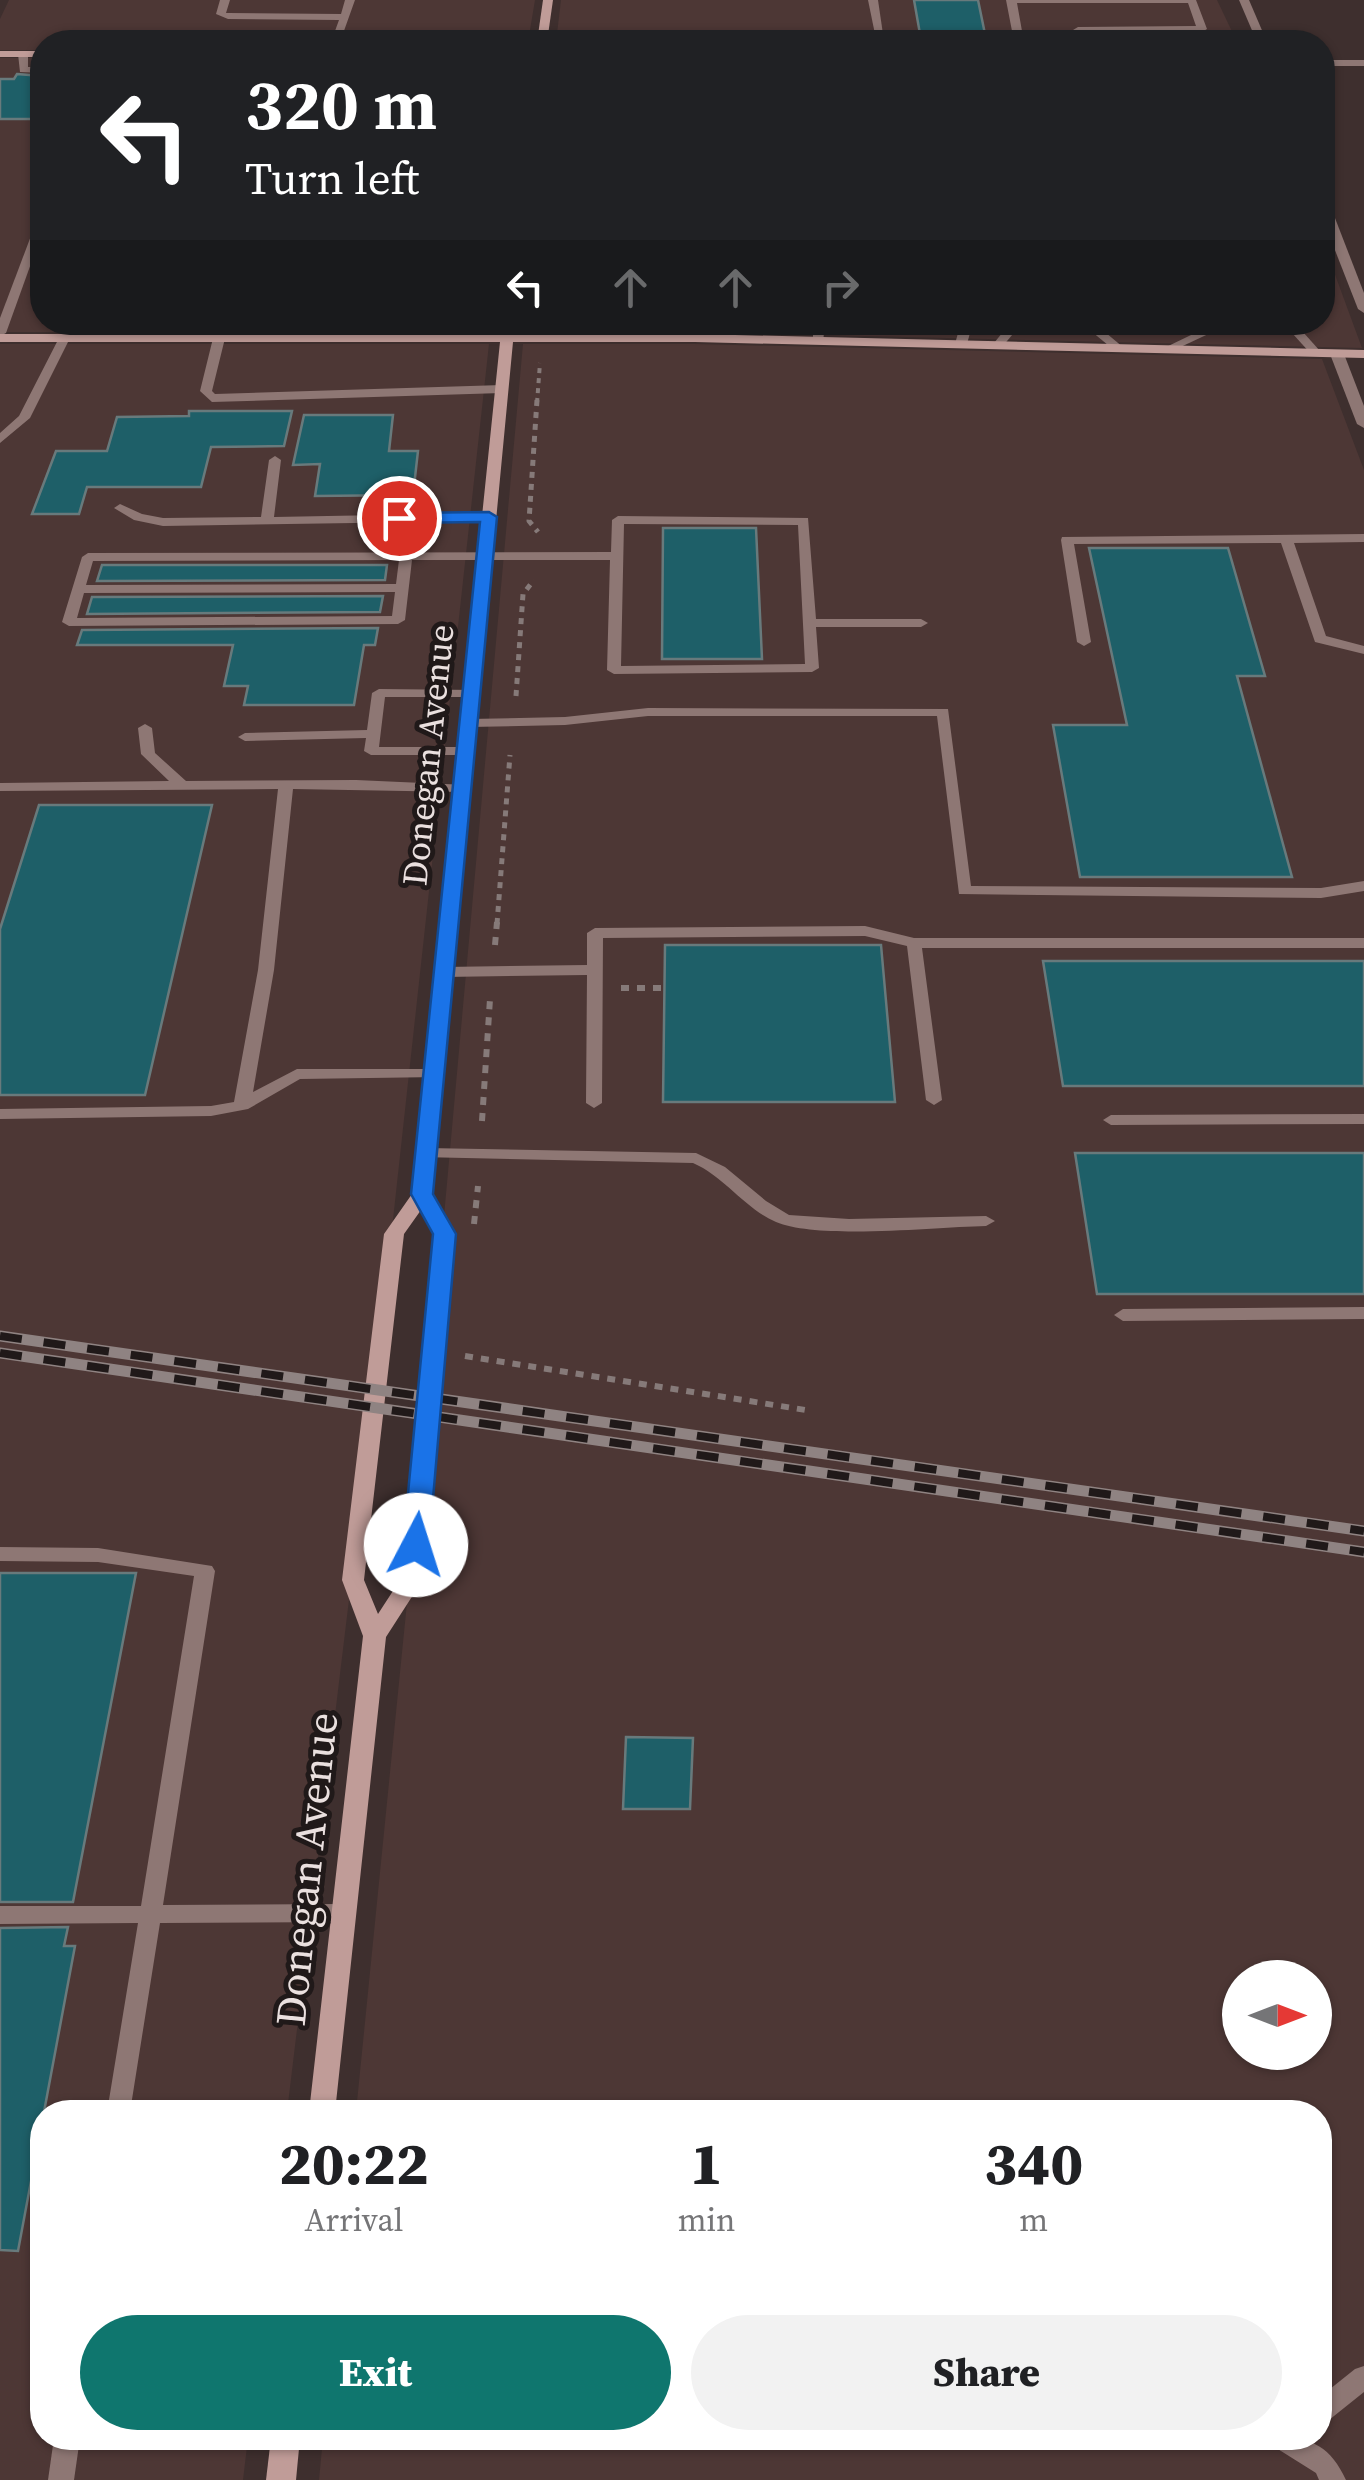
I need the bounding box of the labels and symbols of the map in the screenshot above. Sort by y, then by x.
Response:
pin [357,476,442,561]
street label: Donegan Avenue [390,622,466,888]
position arrow [364,1493,468,1597]
street label: Donegan Avenue [261,1709,351,2029]
north arrow [1222,1960,1332,2070]

